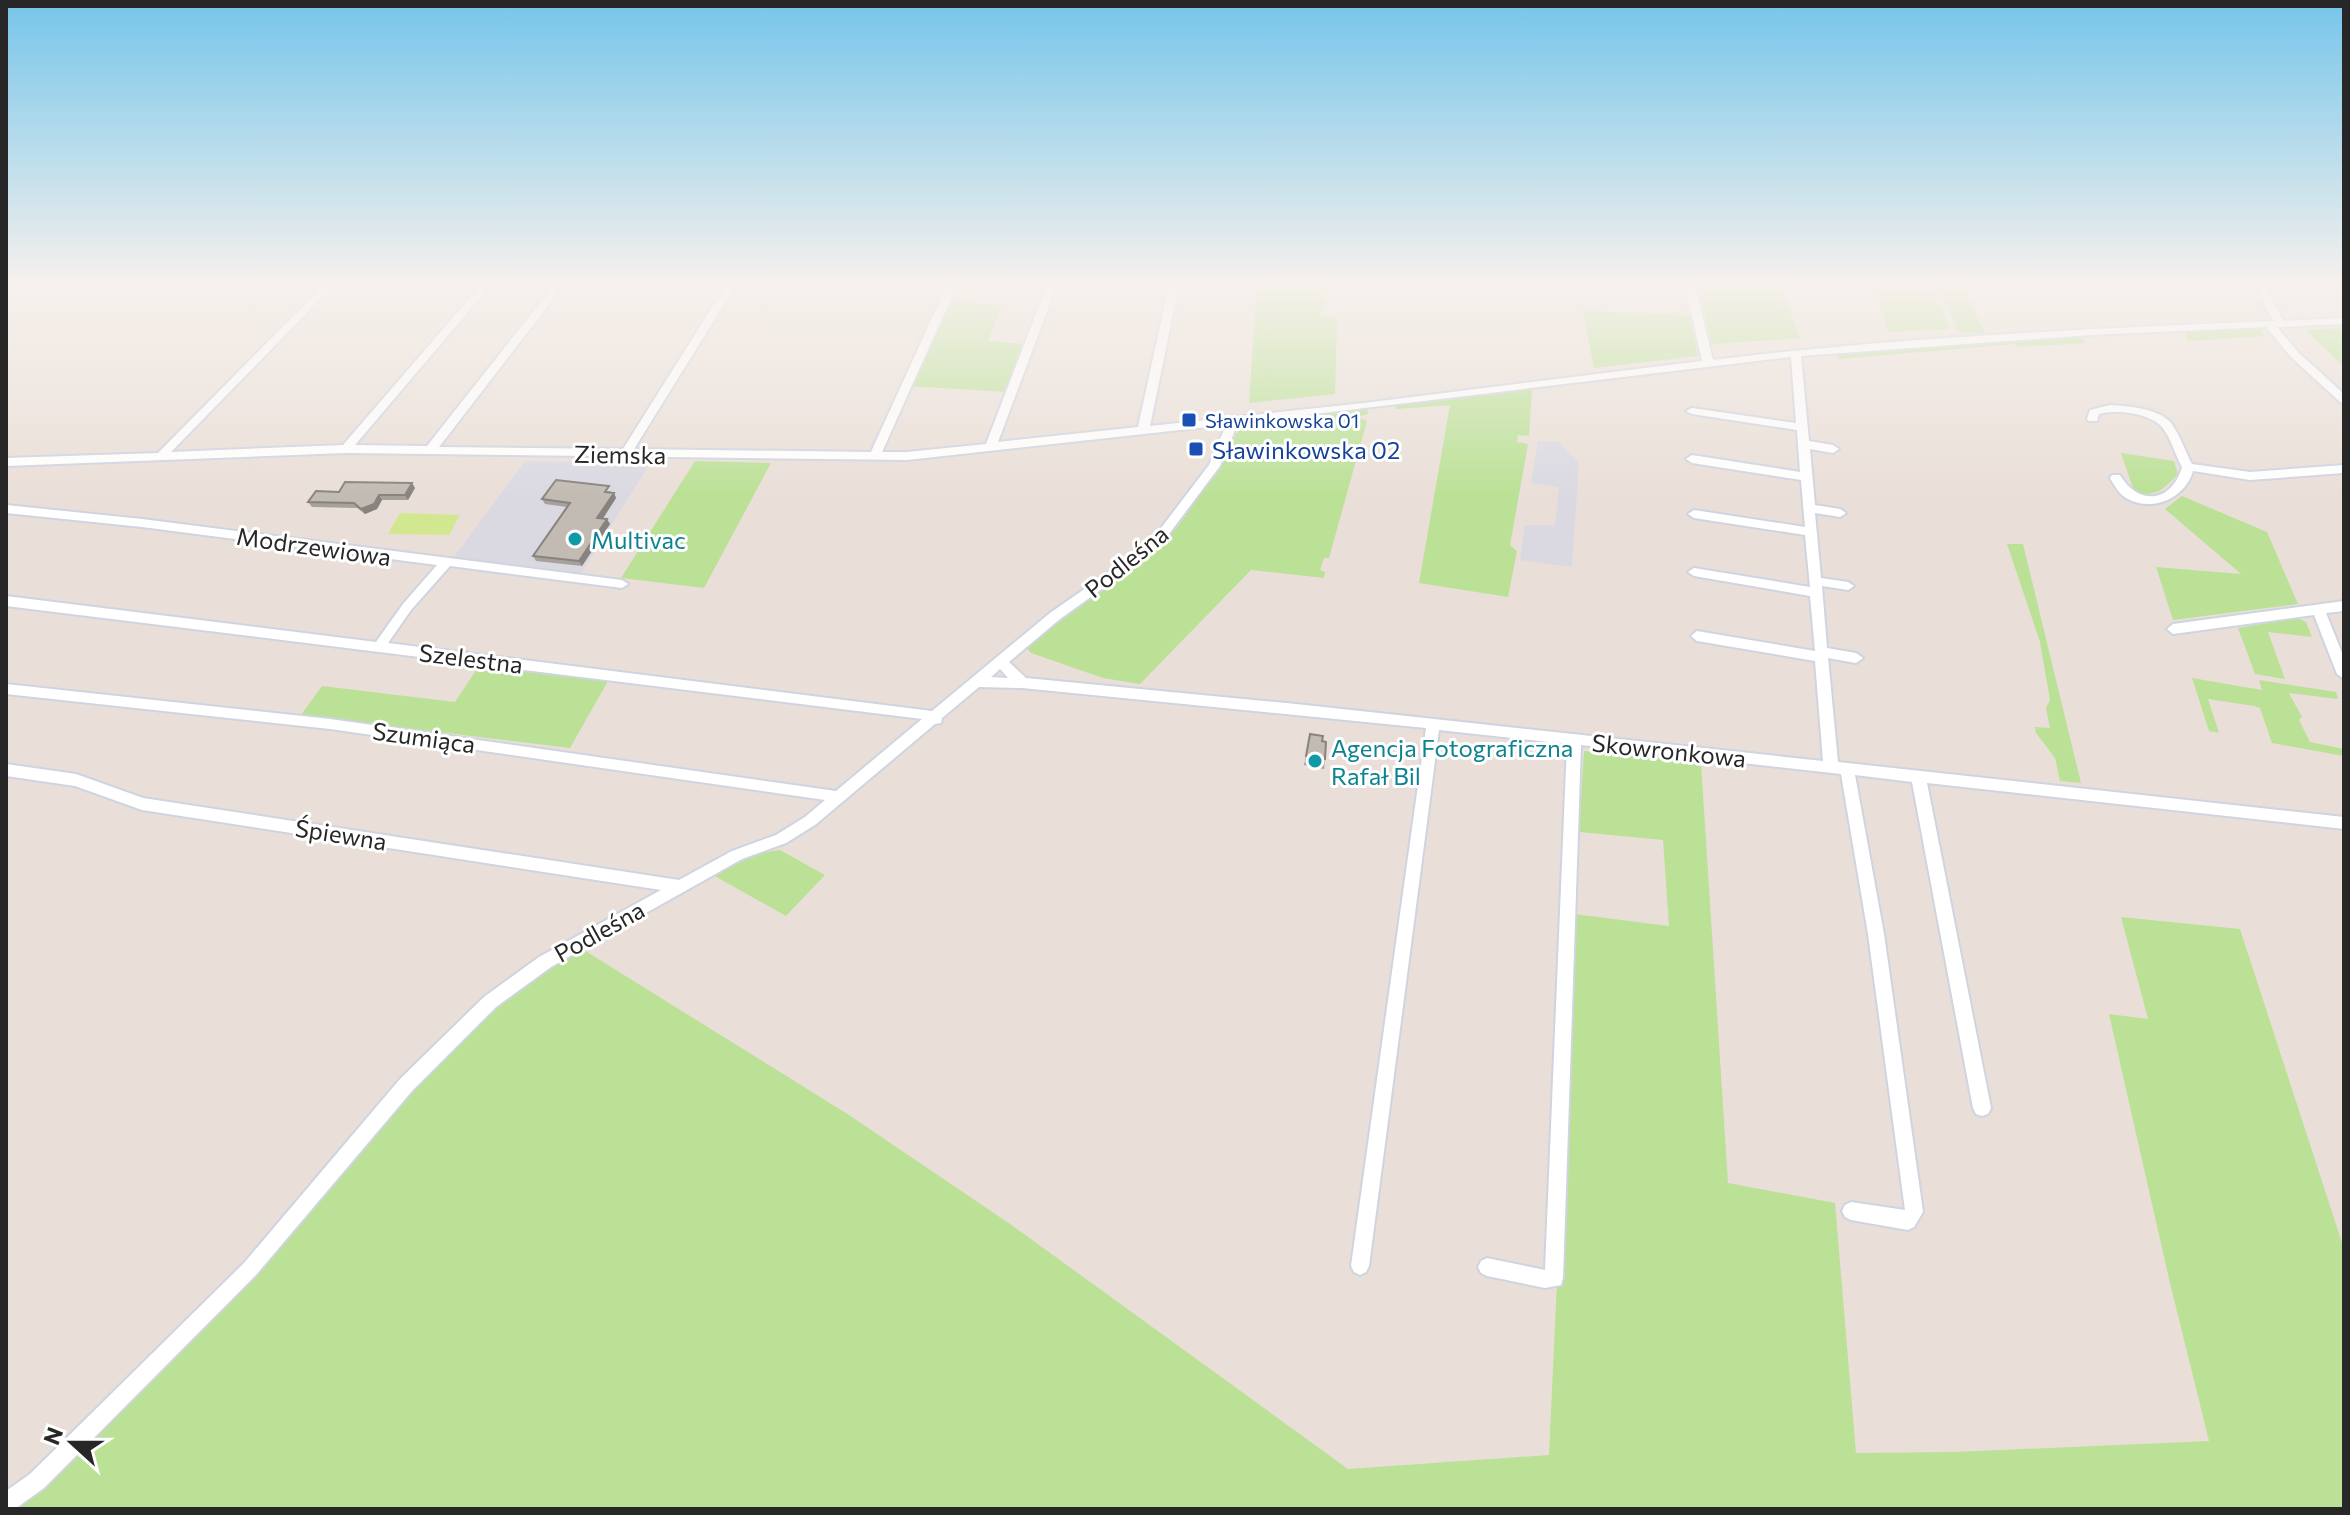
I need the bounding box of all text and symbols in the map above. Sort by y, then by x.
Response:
place label: Sławinkowska 01 [1205,408,1359,432]
marker: Sławinkowska 01 [1180,411,1198,429]
place label: Sławinkowska 02 [1212,435,1400,464]
street label: Ziemska [574,439,666,469]
marker: Sławinkowska 02 [1187,440,1205,458]
street label: Podleśna [1078,519,1174,603]
street label: Modrzewiowa [235,521,393,571]
place label: Multivac [591,525,686,554]
marker: Multivac [566,530,584,548]
street label: Szelestna [417,637,525,679]
street label: Szumiąca [371,715,477,759]
street label: Skowronkowa [1590,727,1748,773]
place label: Agencja Fotograficzna Rafał Bil [1331,733,1573,790]
marker: Agencja Fotograficzna Rafał Bil [1306,752,1324,770]
street label: Śpiewna [293,812,389,856]
street label: Podleśna [549,894,649,968]
north arrow [32,1403,112,1483]
text: N [37,1423,68,1448]

